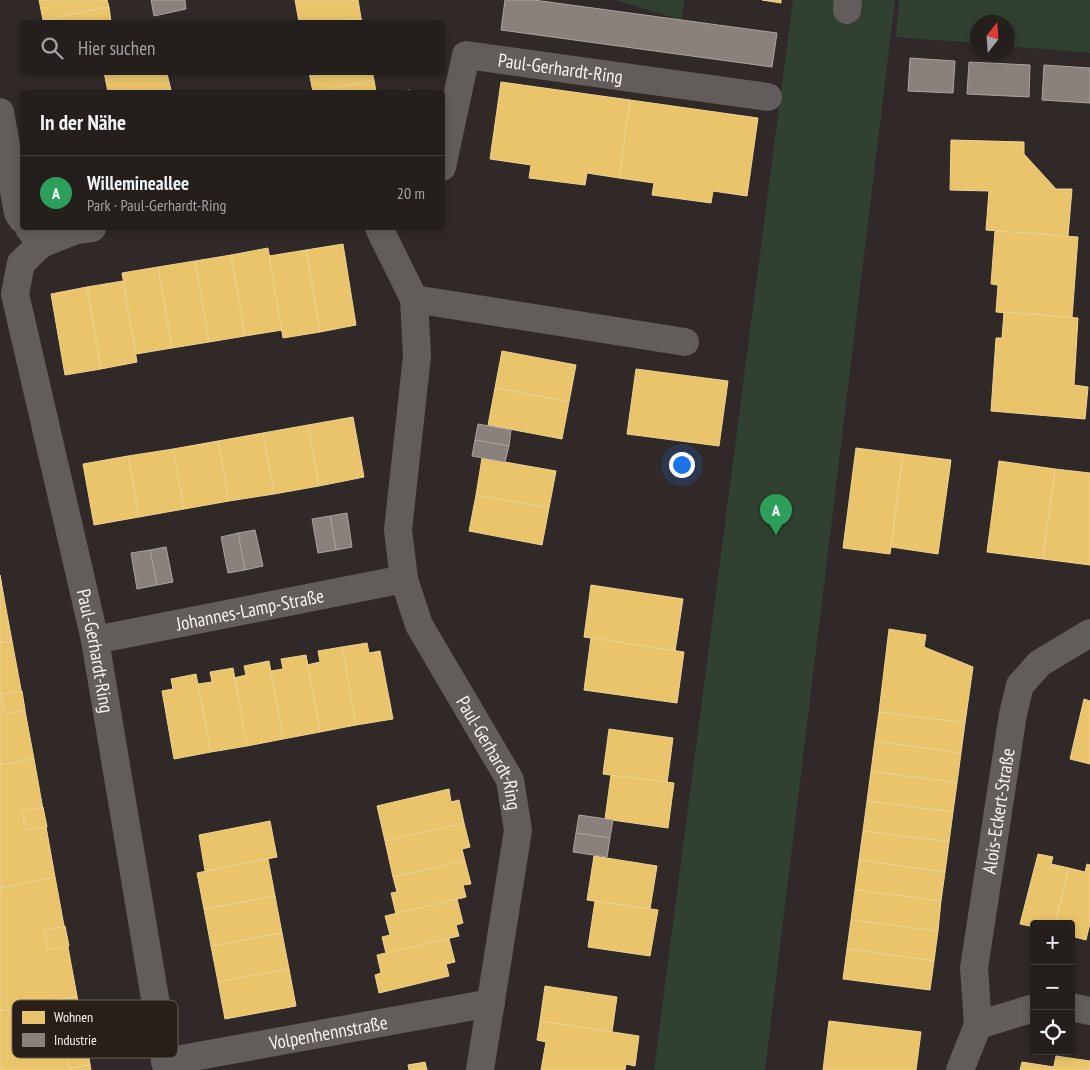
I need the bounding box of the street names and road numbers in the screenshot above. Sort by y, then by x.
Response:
street label: Paul-Gerhardt-Ring [497,48,625,89]
street label: Johannes-Lamp-Straße [173,583,326,636]
street label: Paul-Gerhardt-Ring [72,586,119,715]
street label: Paul-Gerhardt-Ring [451,691,527,812]
street label: Alois-Eckert-Straße [977,746,1020,876]
street label: Volpenhennstraße [266,1010,389,1055]

